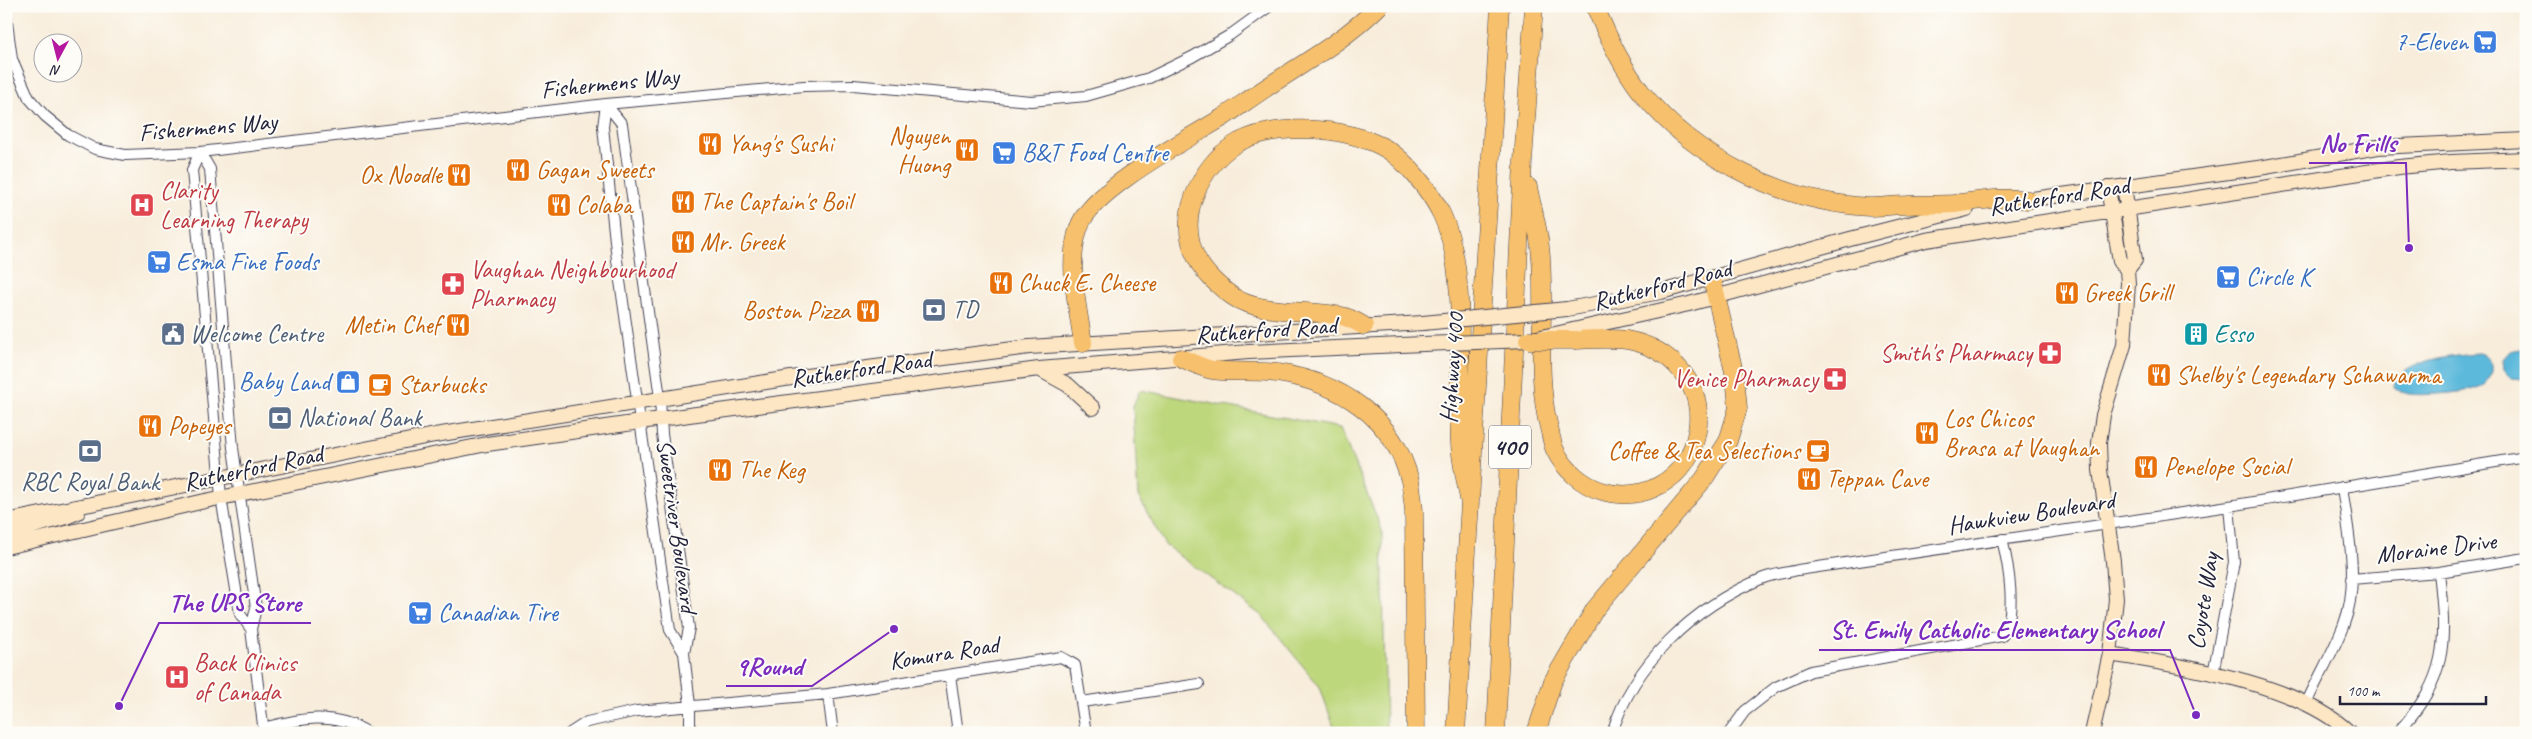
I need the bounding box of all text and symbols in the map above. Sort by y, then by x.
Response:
place label: 7-Eleven [2395,26,2470,58]
supermarket icon: 7-Eleven [2472,29,2498,55]
north arrow [32,32,82,82]
street label: Fishermens Way [540,60,683,106]
text: N [49,61,62,79]
street label: Fishermens Way [138,105,281,149]
place label: Nguyen Huong [889,120,952,181]
callout: No Frills [2309,122,2406,163]
text: No Frills [2320,127,2399,160]
place label: Yang's Sushi [728,128,836,160]
restaurant icon: Yang's Sushi [697,131,723,157]
restaurant icon: Nguyen Huong [954,137,980,163]
place label: B&T Food Centre [1022,137,1170,169]
supermarket icon: B&T Food Centre [991,140,1017,166]
place label: Gagan Sweets [536,154,656,186]
restaurant icon: Gagan Sweets [505,157,531,183]
place label: Ox Noodle [359,159,444,191]
restaurant icon: Ox Noodle [446,162,472,188]
street label: Rutherford Road [1987,168,2135,223]
place label: Clarity Learning Therapy [160,175,309,236]
place label: The Captain's Boil [700,186,857,218]
place label: Colaba [576,189,635,221]
restaurant icon: The Captain's Boil [670,189,696,215]
hospital icon: Clarity Learning Therapy [129,192,155,218]
restaurant icon: Colaba [546,192,572,218]
place label: Mr. Greek [700,226,786,258]
restaurant icon: Mr. Greek [670,229,696,255]
place label: Esma Fine Foods [176,246,321,278]
supermarket icon: Esma Fine Foods [146,249,172,275]
street label: Rutherford Road [1589,251,1739,318]
place label: Vaughan Neighbourhood Pharmacy [470,254,677,315]
place label: Circle K [2246,261,2316,293]
supermarket icon: Circle K [2215,264,2241,290]
place label: Chuck E. Cheese [1018,267,1157,299]
restaurant icon: Chuck E. Cheese [988,270,1014,296]
pharmacy icon: Vaughan Neighbourhood Pharmacy [440,271,466,297]
place label: Greek Grill [2084,277,2176,309]
restaurant icon: Greek Grill [2054,280,2080,306]
place label: TD [952,294,979,326]
place label: Boston Pizza [742,295,852,327]
bank icon: TD [921,297,947,323]
restaurant icon: Boston Pizza [855,298,881,324]
place label: Metin Chef [345,309,445,341]
street label: Rutherford Road [1194,309,1342,351]
street label: Highway 400 [1432,310,1472,424]
restaurant icon: Metin Chef [445,312,471,338]
place label: Welcome Centre [190,318,325,350]
place label: Esso [2214,318,2254,350]
public building icon: Welcome Centre [160,321,186,347]
building icon: Esso [2183,321,2209,347]
place label: Smith's Pharmacy [1880,337,2034,369]
pharmacy icon: Smith's Pharmacy [2037,340,2063,366]
street label: Rutherford Road [789,343,937,395]
place label: Shelby's Legendary Schawarma [2176,359,2443,391]
restaurant icon: Shelby's Legendary Schawarma [2146,362,2172,388]
place label: Venice Pharmacy [1673,363,1820,395]
place label: Baby Land [239,366,334,398]
pharmacy icon: Venice Pharmacy [1822,366,1848,392]
shop icon: Baby Land [335,369,361,395]
place label: Starbucks [398,369,488,401]
cafe icon: Starbucks [367,372,393,398]
place label: National Bank [298,402,423,434]
place label: Los Chicos Brasa at Vaughan [1944,403,2101,464]
bank icon: National Bank [267,405,293,431]
place label: Popeyes [168,410,233,442]
restaurant icon: Popeyes [137,413,163,439]
restaurant icon: Los Chicos Brasa at Vaughan [1914,420,1940,446]
road number: 400 [1489,426,1531,468]
place label: Coffee & Tea Selections [1608,435,1802,467]
street label: Rutherford Road [180,437,330,498]
street label: Sweetriver Boulevard [649,437,705,618]
bank icon: RBC Royal Bank [77,438,103,464]
cafe icon: Coffee & Tea Selections [1805,438,1831,464]
place label: Penelope Social [2164,451,2294,483]
place label: The Keg [738,454,806,486]
restaurant icon: Penelope Social [2133,454,2159,480]
restaurant icon: The Keg [707,457,733,483]
place label: Teppan Cave [1826,463,1930,495]
place label: RBC Royal Bank [21,466,161,498]
restaurant icon: Teppan Cave [1796,466,1822,492]
street label: Hawkview Boulevard [1945,483,2121,542]
street label: Moraine Drive [2374,525,2500,571]
street label: Coyote Way [2180,548,2227,652]
callout: The UPS Store [159,582,311,623]
text: The UPS Store [169,586,304,619]
place label: Canadian Tire [438,597,560,629]
supermarket icon: Canadian Tire [407,600,433,626]
callout: St. Emily Catholic Elementary School [1819,609,2170,650]
text: St. Emily Catholic Elementary School [1830,613,2166,646]
street label: Komura Road [887,628,1004,677]
callout: 9Round [726,645,812,686]
place label: Back Clinics of Canada [194,647,299,708]
text: 9Round [736,650,807,683]
hospital icon: Back Clinics of Canada [164,664,190,690]
scale bar [2340,674,2486,706]
text: 100 m [2347,682,2381,701]

